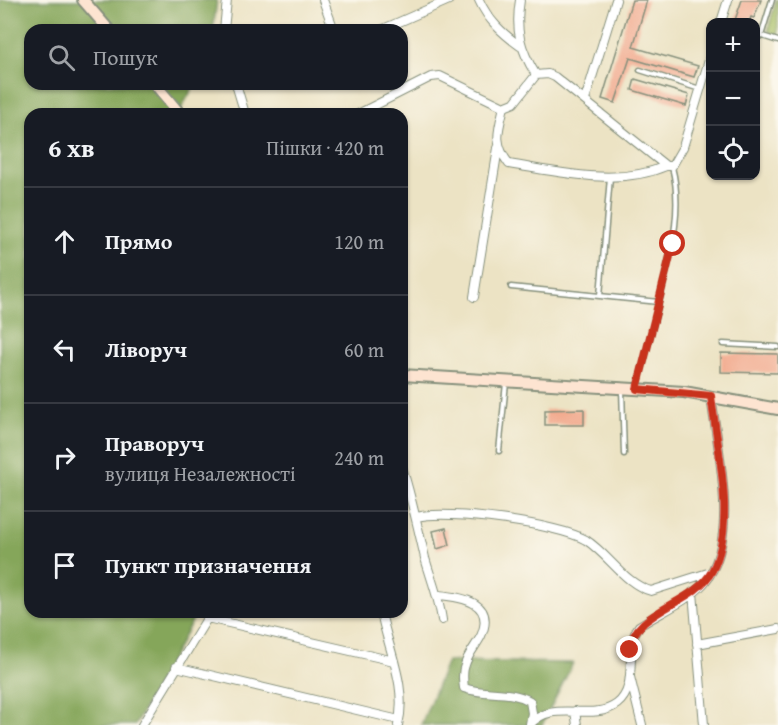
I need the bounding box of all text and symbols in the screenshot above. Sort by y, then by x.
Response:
map controls [706,18,760,180]
button: + [706,18,760,72]
search box [24,24,408,90]
icon: search [45,41,78,74]
text: Пошук [93,41,158,73]
button: − [706,72,760,126]
button: locate [706,126,760,180]
text: 6 хв [48,128,95,167]
text: Пішки · 420 m [266,133,384,162]
icon: ahead [48,225,81,258]
text: Прямо [105,225,172,257]
text: 120 m [334,227,384,256]
route start [659,230,685,256]
icon: left [48,333,81,366]
text: Ліворуч [105,333,187,365]
text: 60 m [344,335,384,364]
text: Праворуч [105,427,204,459]
icon: right [48,441,81,474]
text: 240 m [334,443,384,472]
text: вулиця Незалежності [105,459,296,488]
icon: arrive [48,549,81,582]
text: Пункт призначення [105,549,311,581]
route end [616,636,642,662]

